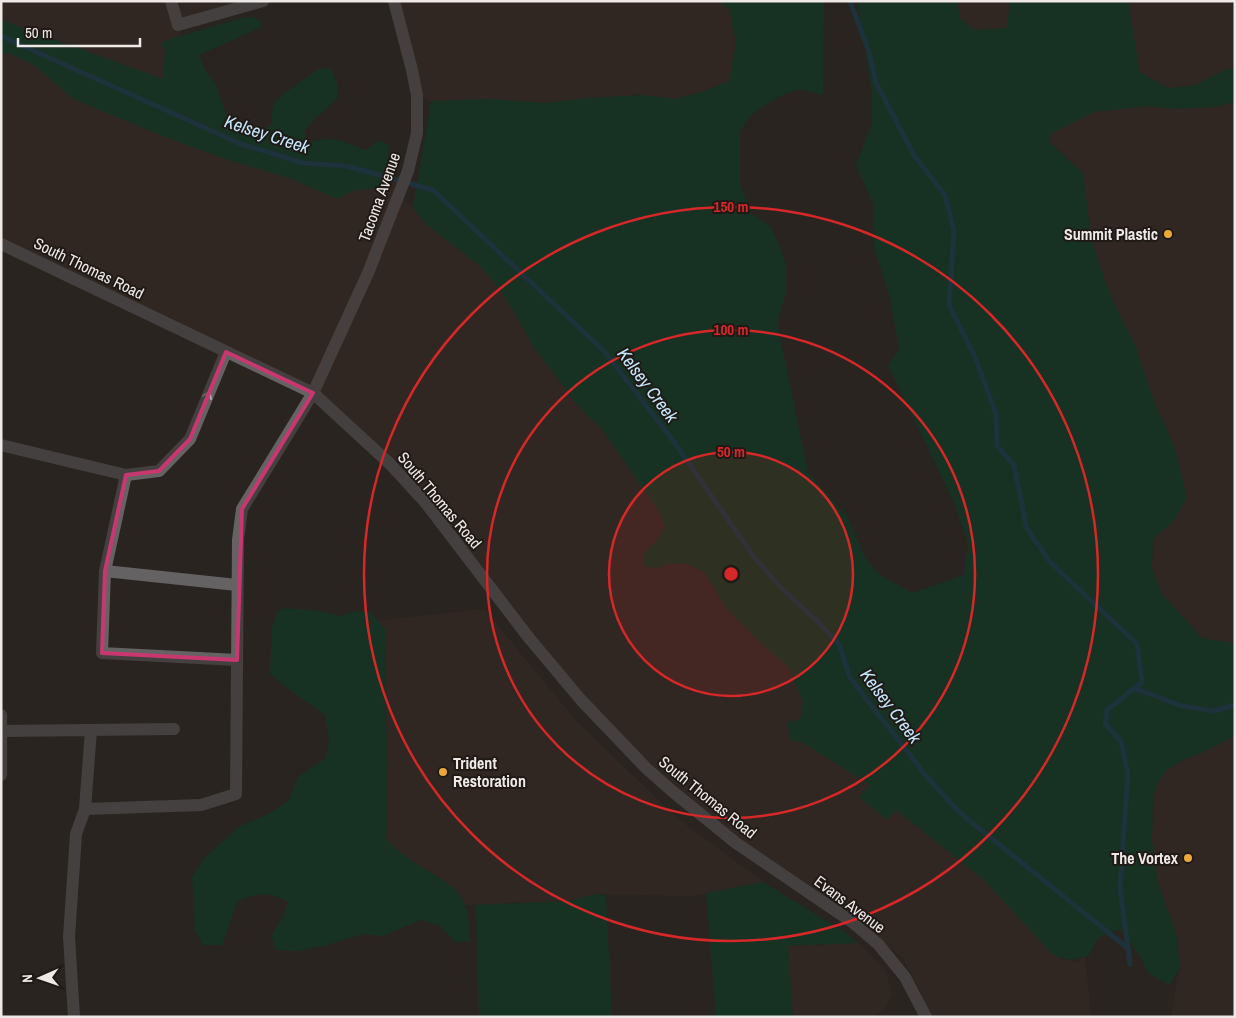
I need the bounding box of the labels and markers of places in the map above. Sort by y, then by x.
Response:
place label: Summit Plastic [1064,223,1158,245]
marker: Summit Plastic [1162,228,1174,240]
centre of rings [722,565,740,583]
place label: Trident Restoration [453,752,526,792]
marker: Trident Restoration [437,766,449,778]
place label: The Vortex [1111,847,1179,869]
marker: The Vortex [1182,852,1194,864]

